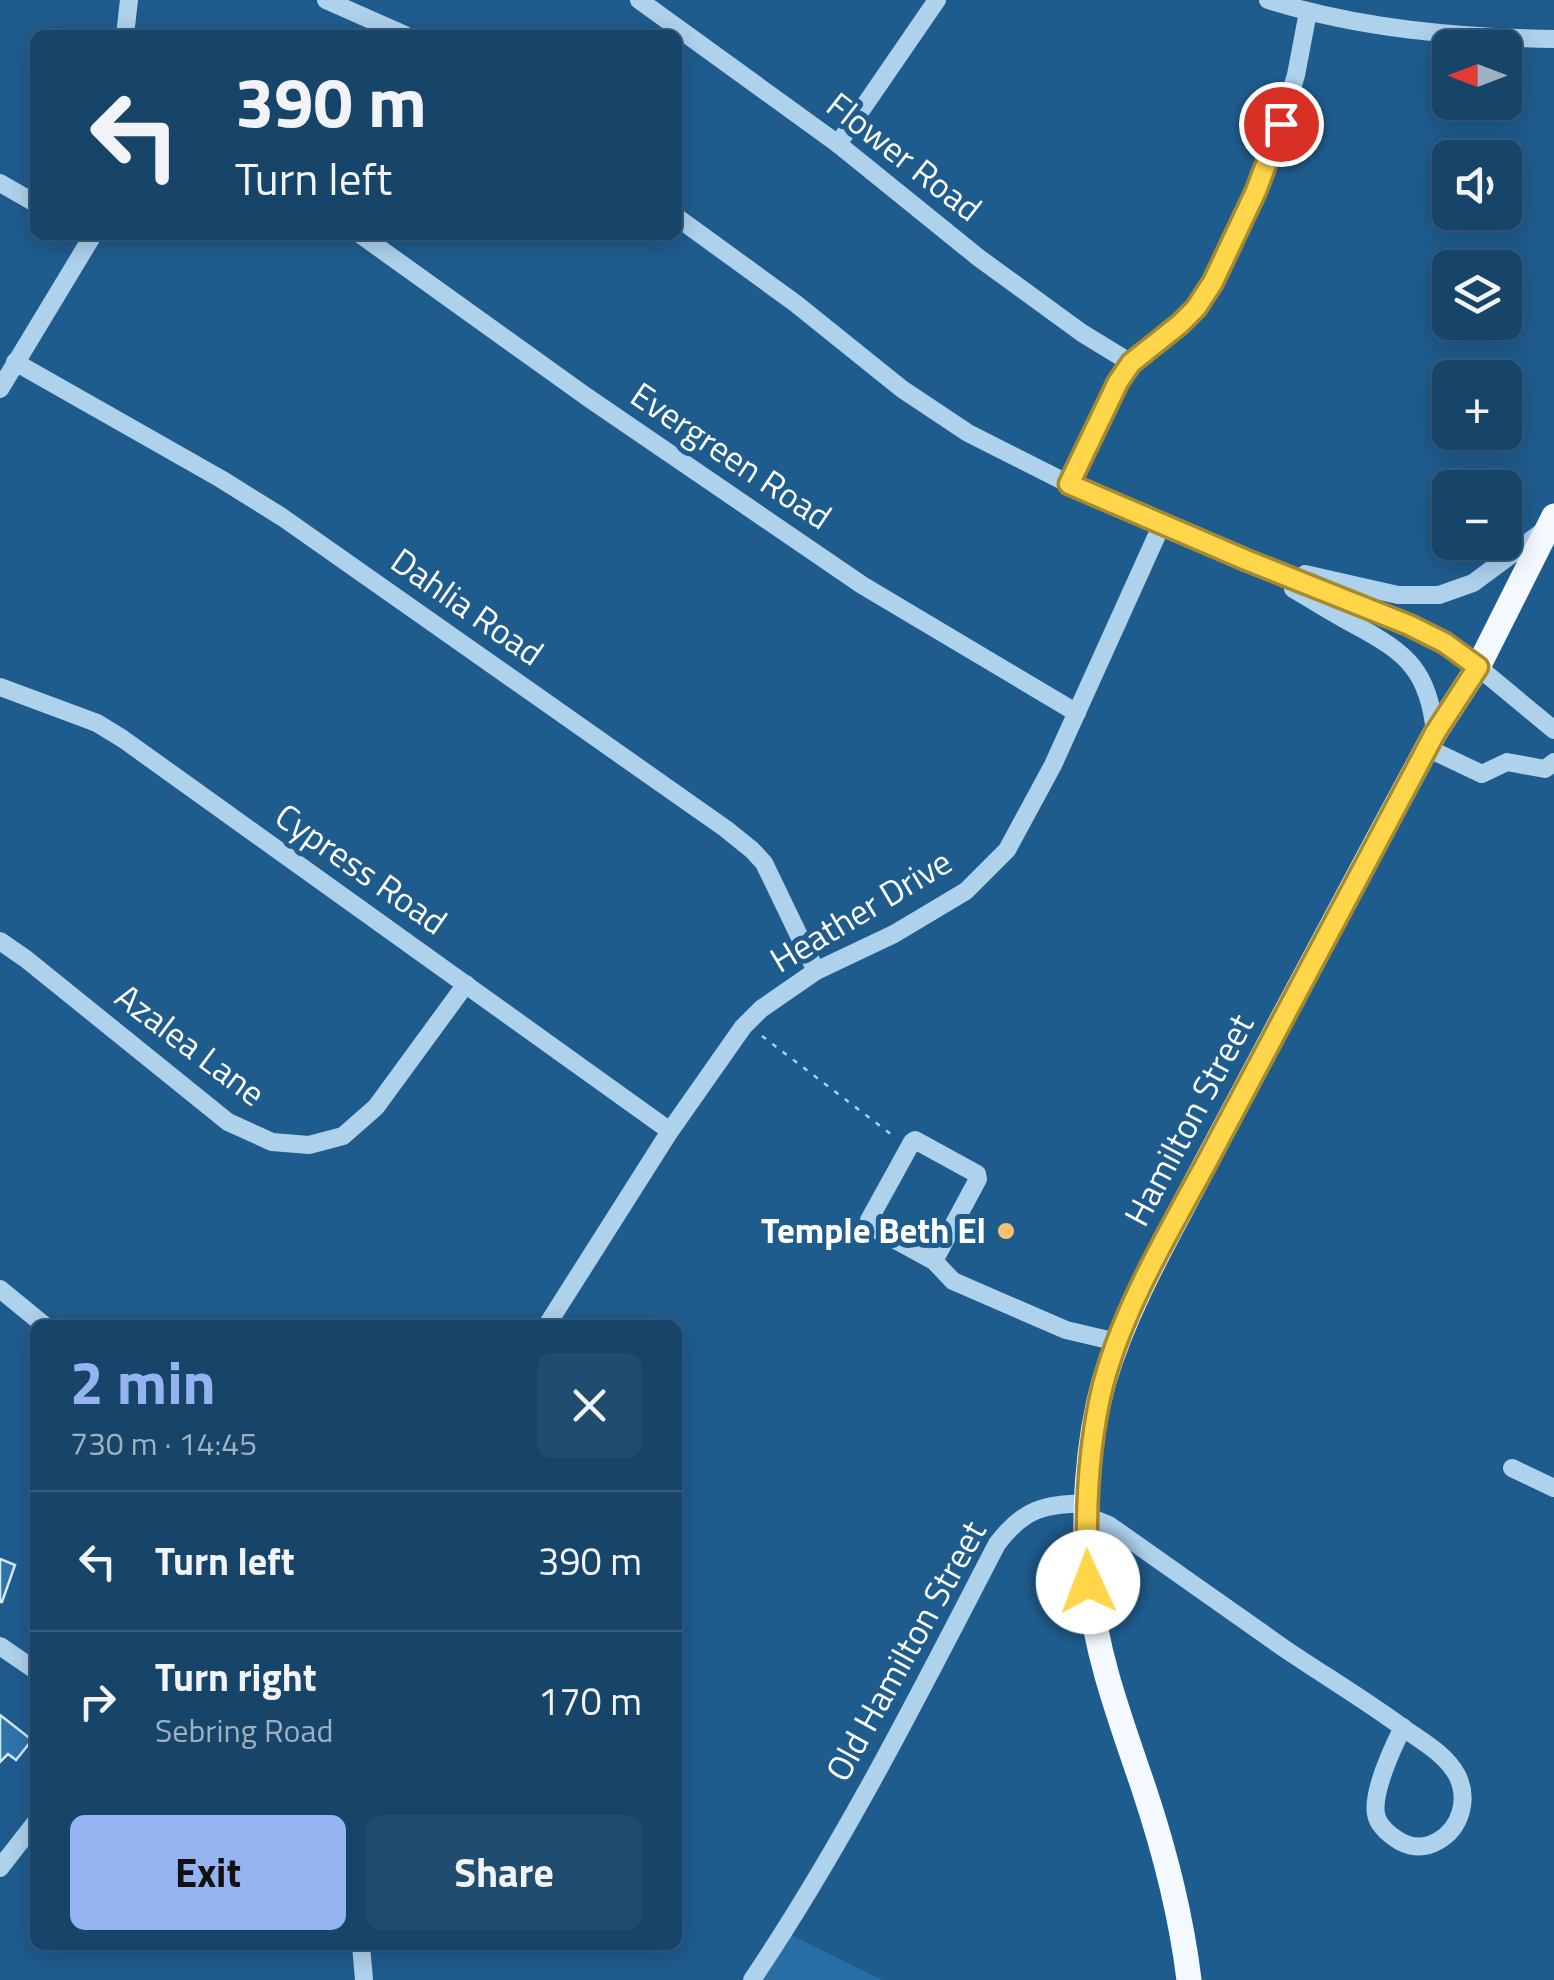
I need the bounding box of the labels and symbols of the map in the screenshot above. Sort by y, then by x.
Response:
north arrow [1432,30,1522,120]
street label: Flower Road [815,78,994,234]
pin [1239,82,1324,167]
street label: Evergreen Road [620,368,843,543]
street label: Dahlia Road [380,534,555,679]
street label: Cypress Road [264,789,459,947]
street label: Heather Drive [759,835,962,986]
street label: Azalea Lane [104,970,277,1119]
street label: Hamilton Street [1109,1004,1267,1235]
place label: Temple Beth El [761,1203,986,1257]
marker: Temple Beth El [995,1220,1017,1242]
street label: Old Hamilton Street [811,1510,999,1791]
position arrow [1036,1530,1140,1634]

